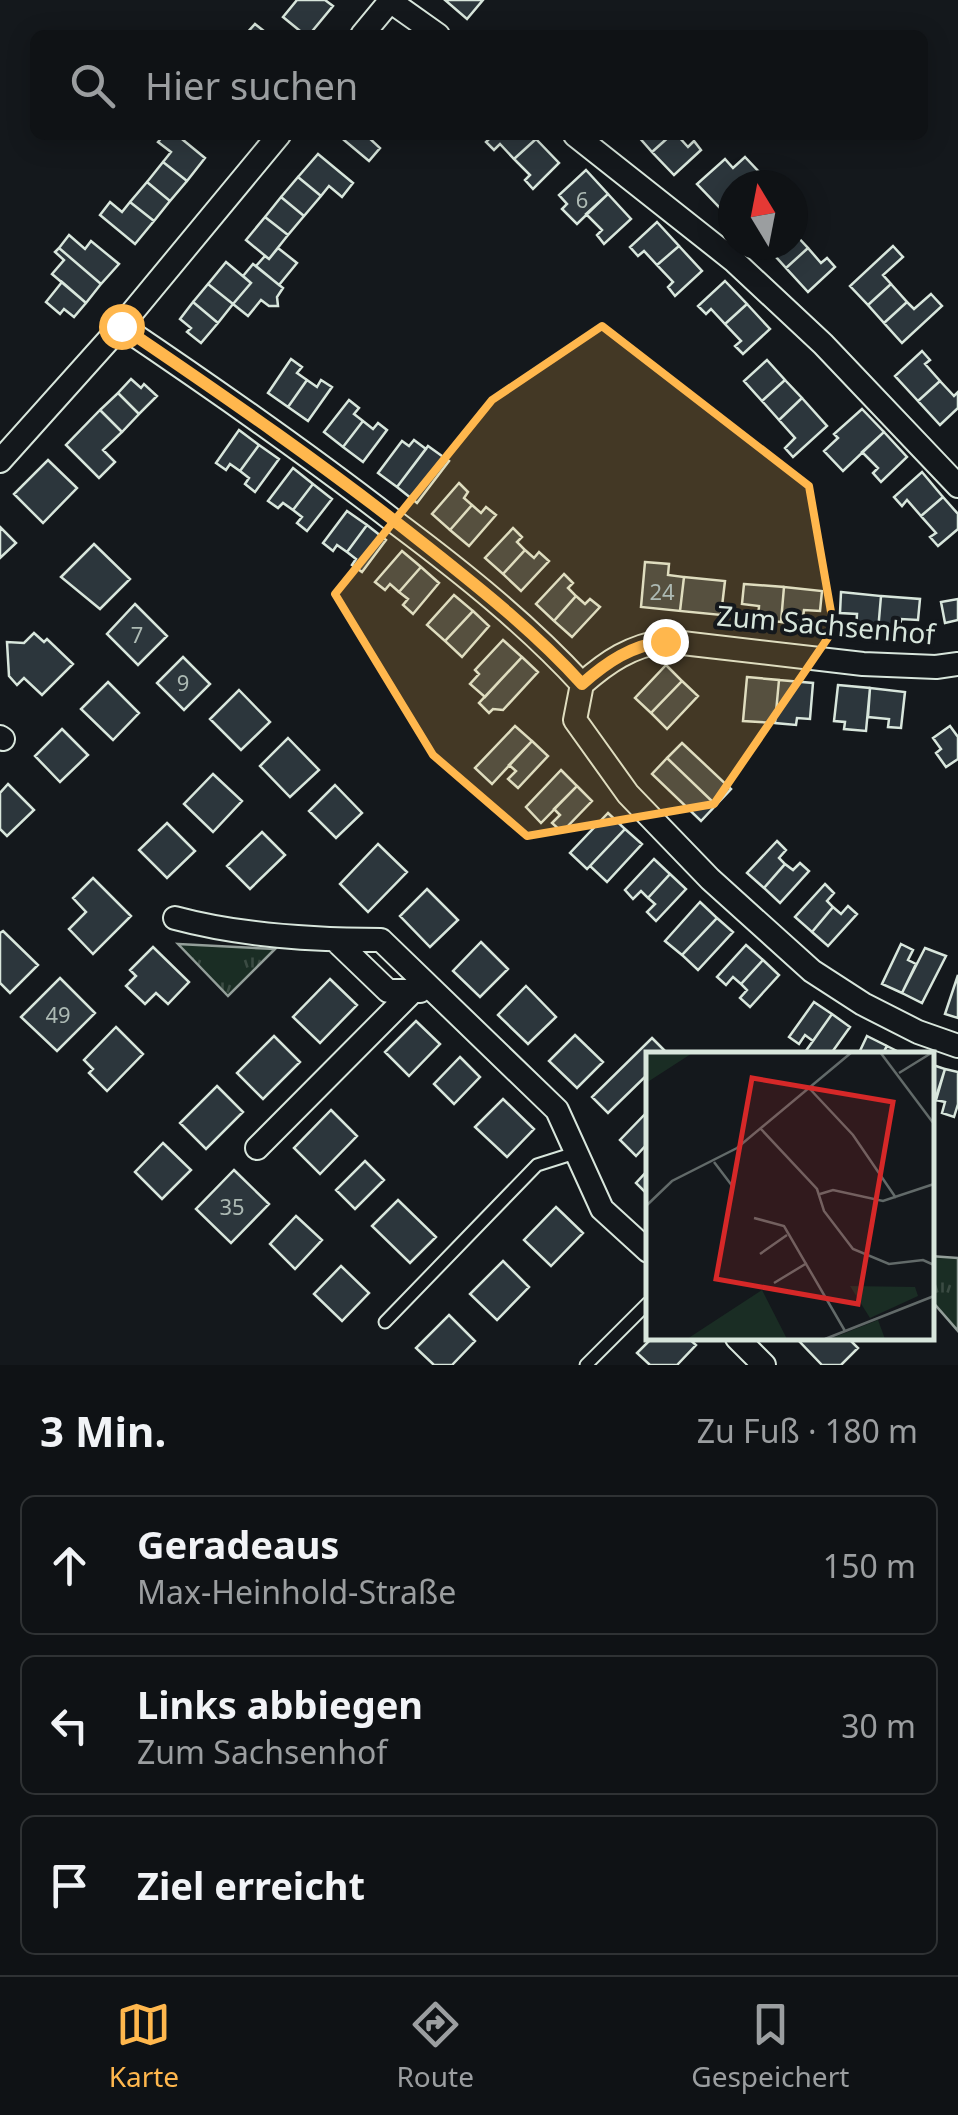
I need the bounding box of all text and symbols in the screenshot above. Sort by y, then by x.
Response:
search box [30,30,928,140]
icon: search [65,58,120,113]
text: Hier suchen [145,59,358,111]
north arrow [718,170,808,260]
house number: 6 [576,184,588,214]
route start [99,304,145,350]
house number: 24 [649,576,675,606]
street label: Zum Sachsenhof [715,596,938,653]
house number: 7 [131,619,143,649]
route end [643,619,689,665]
house number: 9 [177,667,189,697]
house number: 49 [45,999,71,1029]
inset map [646,1052,933,1340]
house number: 35 [219,1191,245,1221]
text: 3 Min. [40,1402,166,1459]
text: Zu Fuß · 180 m [697,1409,918,1452]
text: Geradeaus [137,1518,339,1570]
icon: ahead [42,1538,97,1593]
text: 150 m [823,1544,916,1587]
text: Max-Heinhold-Straße [137,1570,456,1613]
text: Links abbiegen [137,1678,423,1730]
icon: left [42,1698,97,1753]
text: 30 m [841,1704,916,1747]
text: Zum Sachsenhof [137,1730,387,1773]
icon: arrive [42,1858,97,1913]
text: Ziel erreicht [137,1859,365,1911]
tab: Karte [109,1997,179,2095]
tab: Route [396,1997,474,2095]
tab: Gespeichert [691,1997,849,2095]

